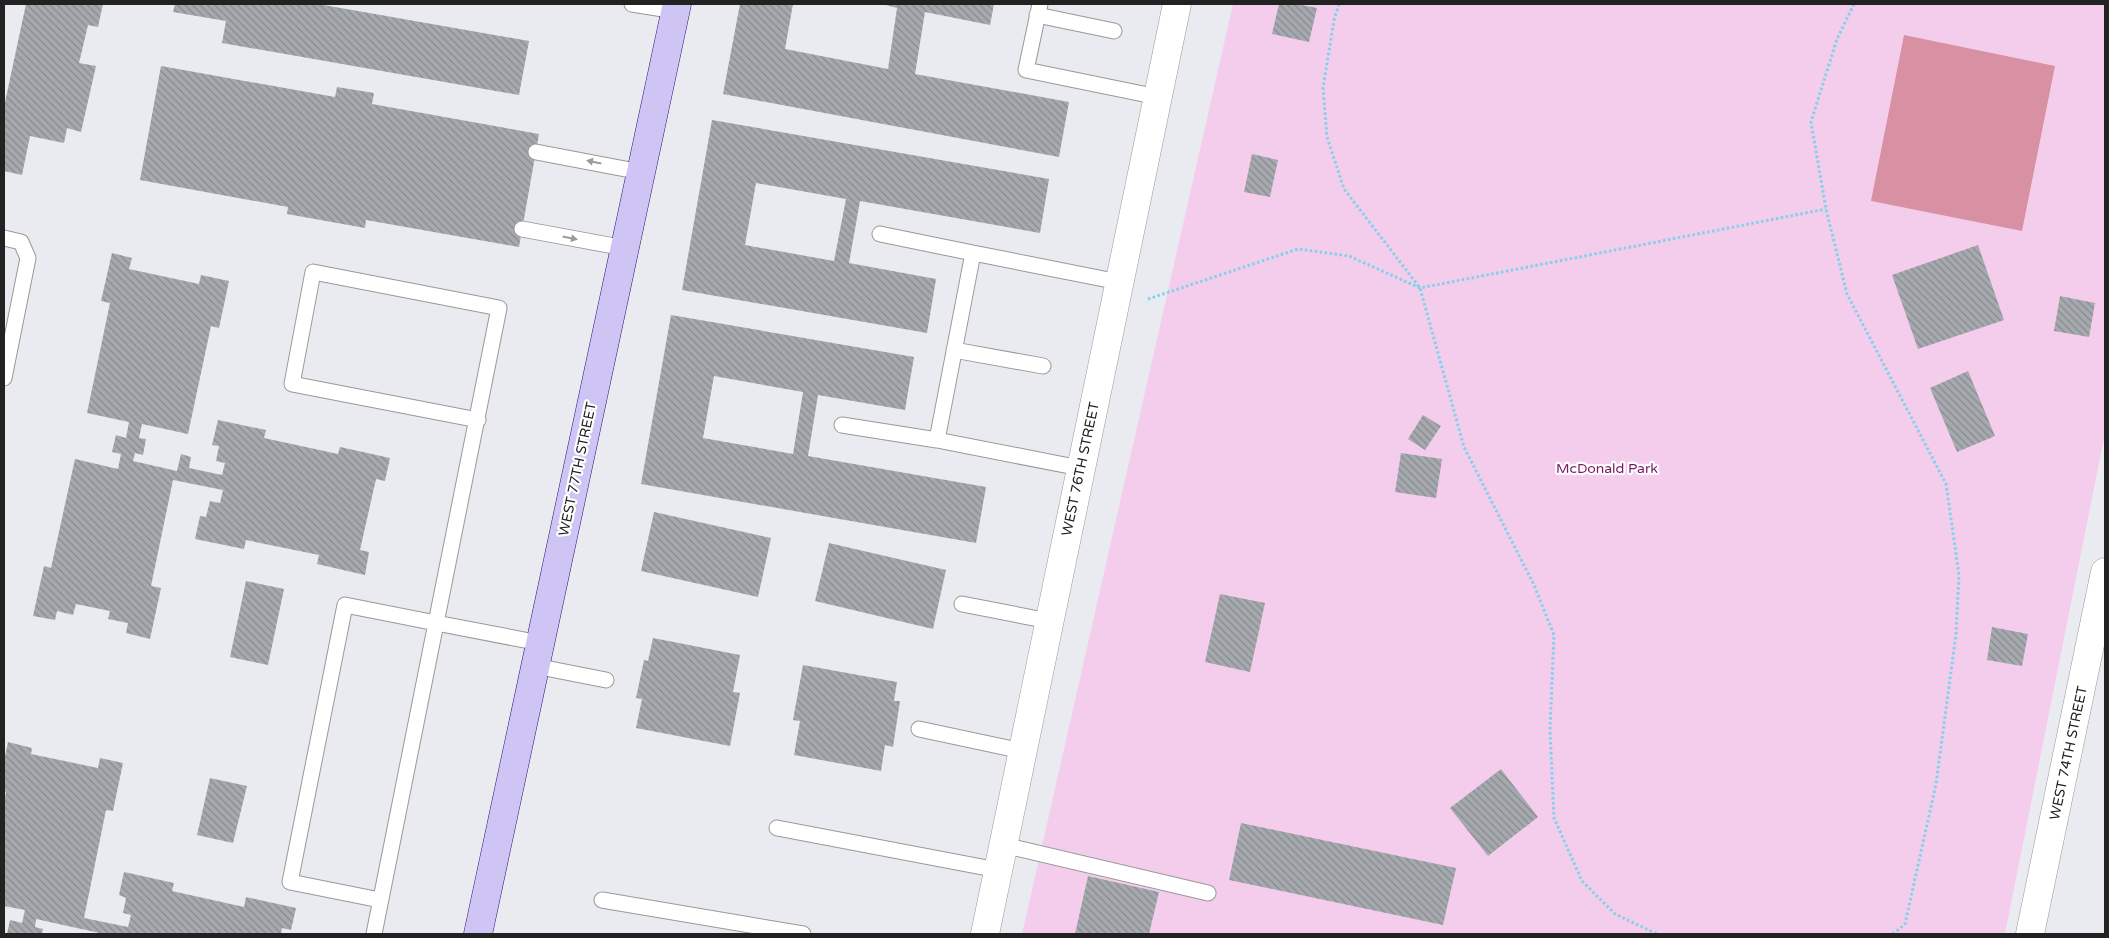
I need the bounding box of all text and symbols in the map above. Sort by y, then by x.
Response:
one-way arrow [586,158,601,166]
one-way arrow [563,235,579,243]
street label: WEST 77TH STREET [555,400,600,538]
street label: WEST 76TH STREET [1058,400,1103,538]
park label: McDonald Park [1556,460,1658,477]
street label: WEST 74TH STREET [2046,684,2091,822]

